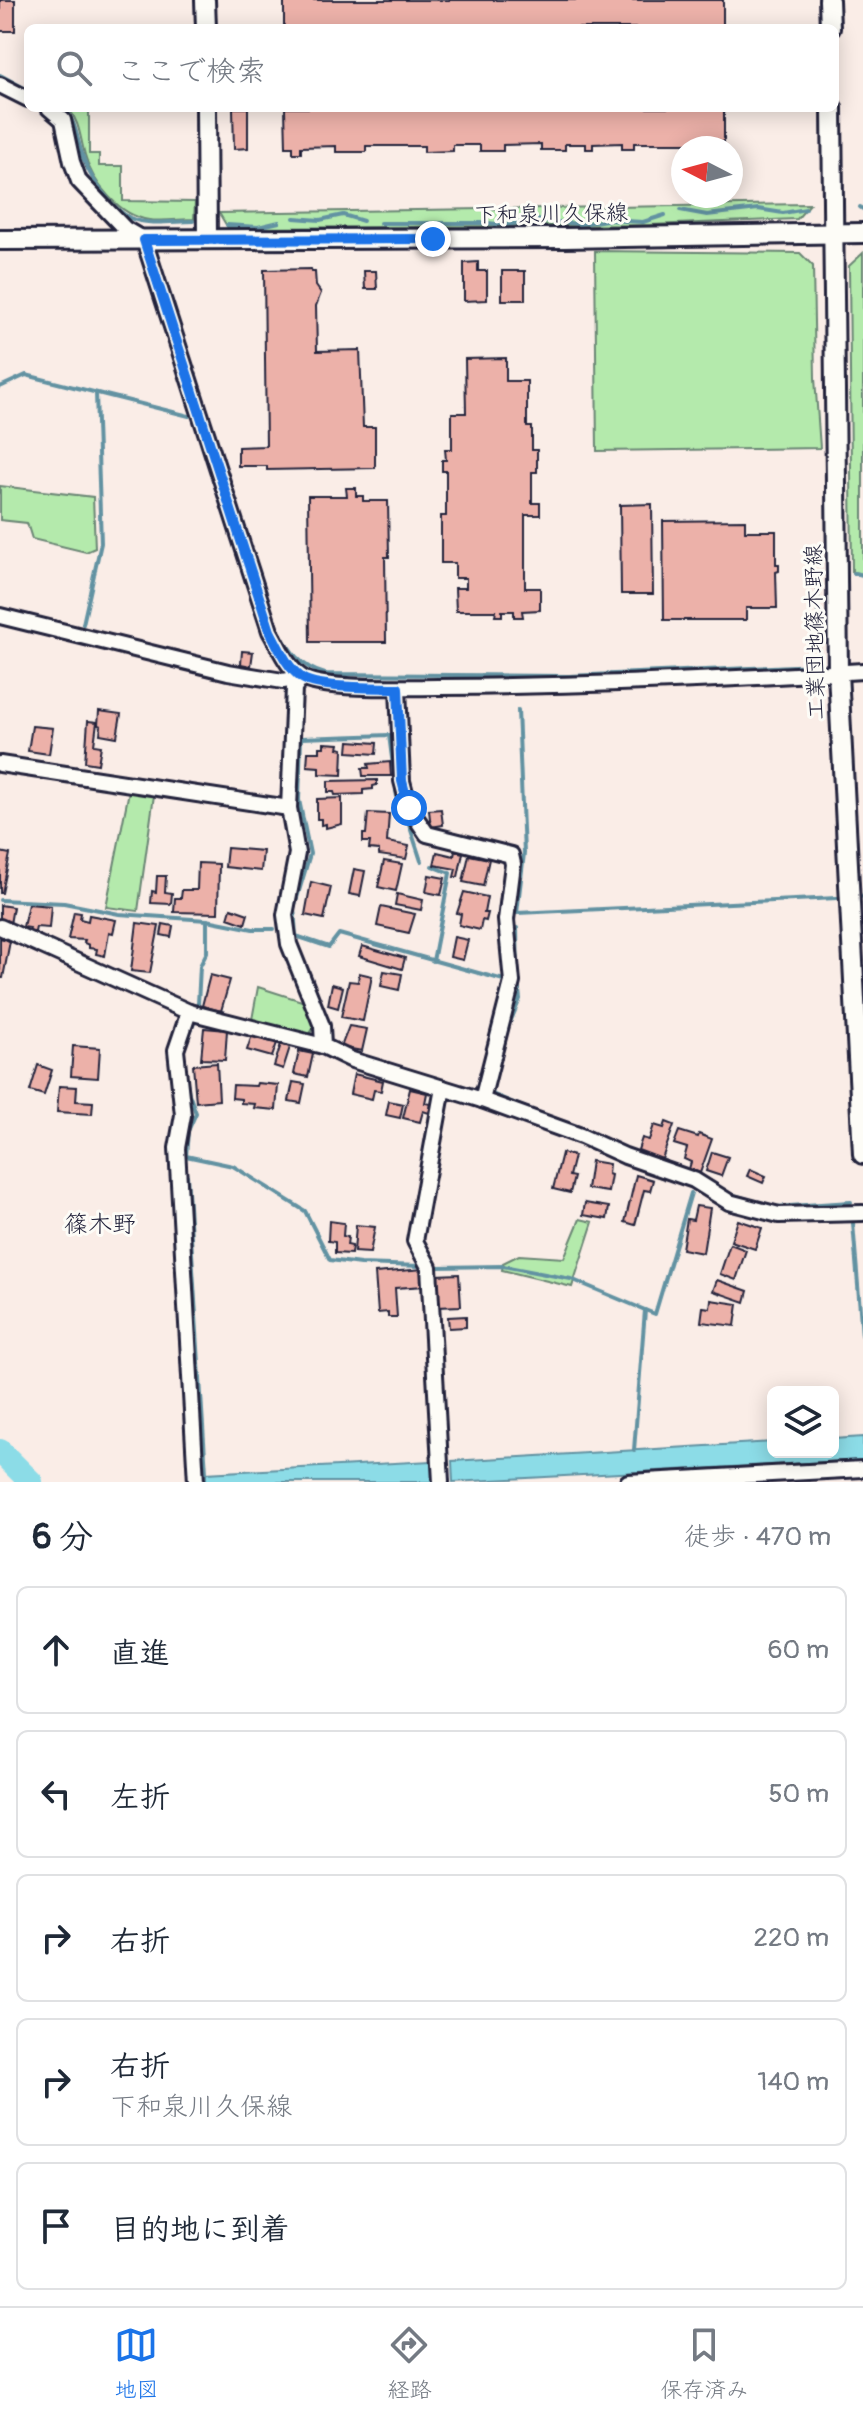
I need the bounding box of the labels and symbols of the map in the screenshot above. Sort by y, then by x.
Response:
north arrow [671,136,743,208]
street label: 下和泉川久保線 [474,199,628,229]
route end [415,221,451,257]
street label: 工業団地篠木野線 [799,544,831,720]
route start [391,790,427,826]
district label: 篠木野 [64,1210,136,1239]

